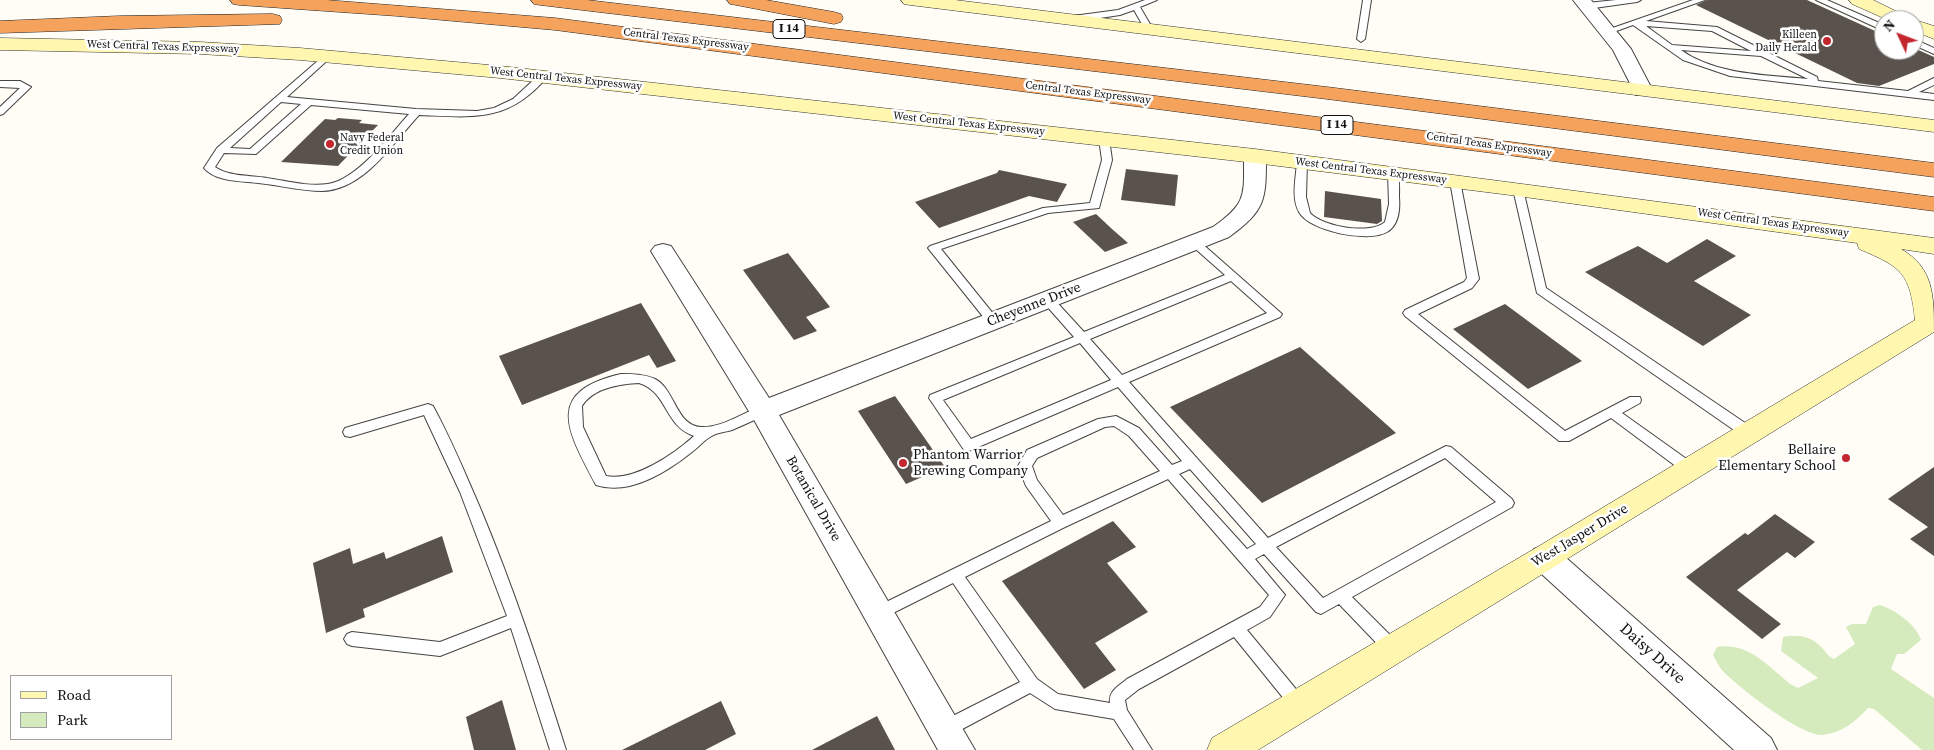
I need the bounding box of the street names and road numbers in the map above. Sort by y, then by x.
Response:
road number: I 14 [773,20,805,38]
street label: Central Texas Expressway [622,26,750,54]
street label: West Central Texas Expressway [86,38,240,56]
street label: West Central Texas Expressway [489,64,643,94]
street label: Central Texas Expressway [1024,79,1152,107]
street label: West Central Texas Expressway [892,109,1046,139]
road number: I 14 [1321,116,1353,134]
street label: Central Texas Expressway [1425,130,1553,160]
street label: West Central Texas Expressway [1294,155,1448,187]
street label: West Central Texas Expressway [1696,206,1850,240]
street label: Cheyenne Drive [985,279,1083,331]
street label: Botanical Drive [782,453,844,545]
street label: West Jasper Drive [1529,501,1631,571]
street label: Daisy Drive [1615,620,1689,688]

